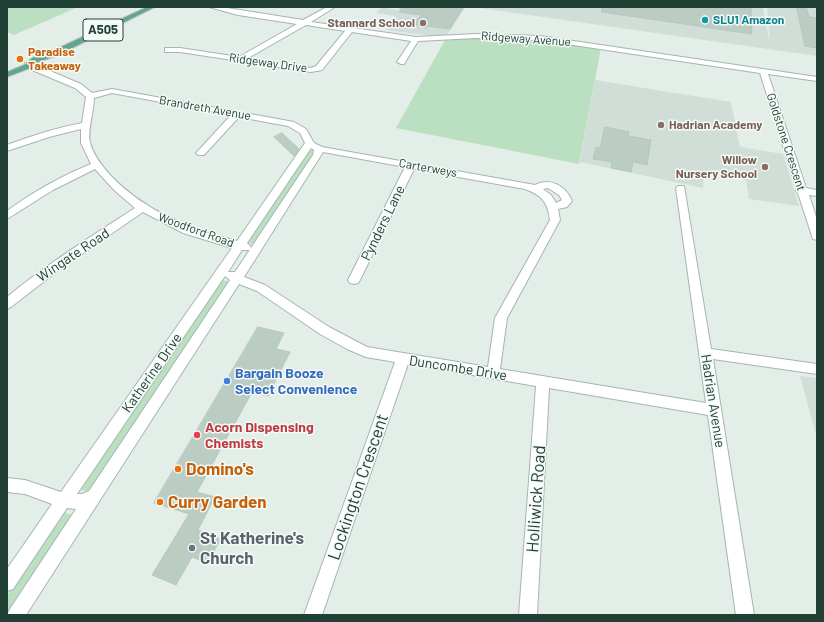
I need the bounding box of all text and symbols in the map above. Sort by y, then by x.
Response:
place label: SLU1 Amazon [713,13,784,27]
marker: SLU1 Amazon [700,15,710,25]
place label: Stannard School [327,16,415,30]
marker: Stannard School [418,18,428,28]
road number: A505 [83,19,123,41]
street label: Ridgeway Avenue [480,29,572,49]
place label: Paradise Takeaway [28,45,81,73]
street label: Ridgeway Drive [228,50,308,76]
marker: Paradise Takeaway [15,54,25,64]
street label: Goldstone Crescent [763,91,809,193]
street label: Brandreth Avenue [158,93,252,123]
place label: Hadrian Academy [669,118,762,132]
marker: Hadrian Academy [656,120,666,130]
place label: Willow Nursery School [676,153,757,181]
street label: Carterweys [398,156,458,180]
marker: Willow Nursery School [760,162,770,172]
street label: Pynders Lane [357,183,409,263]
street label: Woodford Road [156,210,236,250]
street label: Wingate Road [33,225,113,285]
street label: Katherine Drive [118,330,186,416]
street label: Duncombe Drive [408,352,508,384]
street label: Hadrian Avenue [697,353,729,449]
place label: Bargain Booze Select Convenience [235,365,357,398]
marker: Bargain Booze Select Convenience [222,376,232,386]
street label: Lockington Crescent [323,411,393,563]
place label: Acorn Dispensing Chemists [205,419,314,452]
marker: Acorn Dispensing Chemists [192,430,202,440]
street label: Holliwick Road [522,445,550,553]
place label: Domino's [186,459,254,479]
marker: Domino's [173,464,183,474]
place label: Curry Garden [168,492,267,512]
marker: Curry Garden [155,497,165,507]
place label: St Katherine's Church [200,528,304,568]
marker: St Katherine's Church [187,543,197,553]

